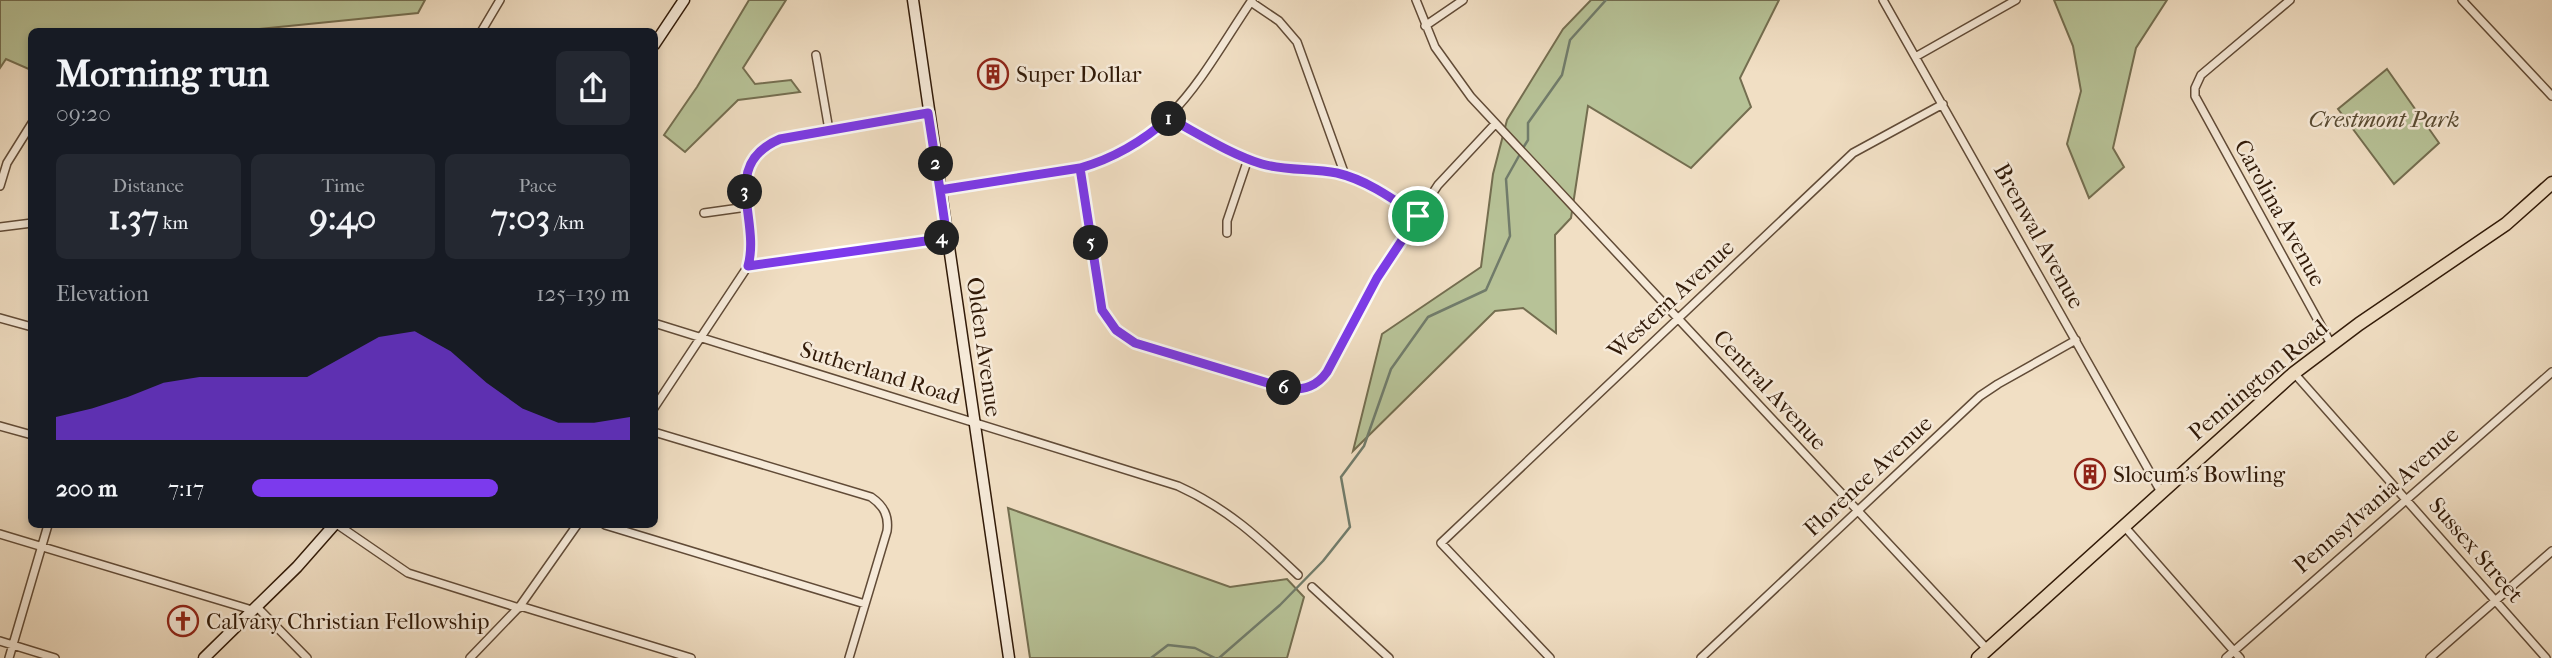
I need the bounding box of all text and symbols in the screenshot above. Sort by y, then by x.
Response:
text: Morning run [56,51,269,96]
button: share [556,51,630,125]
building icon: Super Dollar [976,57,1010,91]
place label: Super Dollar [1016,61,1142,88]
text: 09:20 [56,100,111,127]
pin: 1 [1152,102,1186,136]
park label: Crestmont Park [2308,106,2460,133]
text: 1 [1165,107,1172,129]
street label: Carolina Avenue [2229,135,2331,291]
pin: 2 [918,146,954,182]
text: 2 [931,152,940,174]
street label: Brenwal Avenue [1988,159,2090,313]
pin: 3 [728,174,762,210]
text: Distance [113,175,184,197]
text: Time [321,175,365,197]
text: Pace [519,175,557,197]
text: 3 [741,180,748,202]
pin [1388,186,1448,246]
text: 1.37 [108,197,159,238]
text: 9:40 [310,197,376,238]
text: 7:03 [491,197,550,238]
icon: arrive [1399,197,1437,235]
text: km [159,212,188,234]
text: /km [550,212,584,234]
pin: 4 [925,220,960,256]
text: 4 [936,226,947,248]
pin: 5 [1074,226,1108,260]
text: 5 [1086,231,1095,253]
street label: Western Avenue [1602,234,1740,365]
street label: Olden Avenue [961,275,1007,419]
text: Elevation [56,280,149,307]
text: 125–139 m [536,280,630,307]
street label: Pennington Road [2183,314,2333,446]
street label: Central Avenue [1708,324,1832,456]
street label: Sutherland Road [797,336,964,410]
pin: 6 [1266,370,1302,406]
text: 6 [1278,376,1289,398]
street label: Florence Avenue [1798,410,1938,542]
street label: Pennsylvania Avenue [2288,421,2464,579]
building icon: Slocum's Bowling [2073,457,2107,491]
place label: Slocum's Bowling [2113,461,2286,488]
text: 200 m [56,475,117,502]
text: 7:17 [168,475,204,502]
street label: Sussex Street [2423,492,2529,608]
church icon: Calvary Christian Fellowship [166,604,200,638]
place label: Calvary Christian Fellowship [206,608,489,635]

